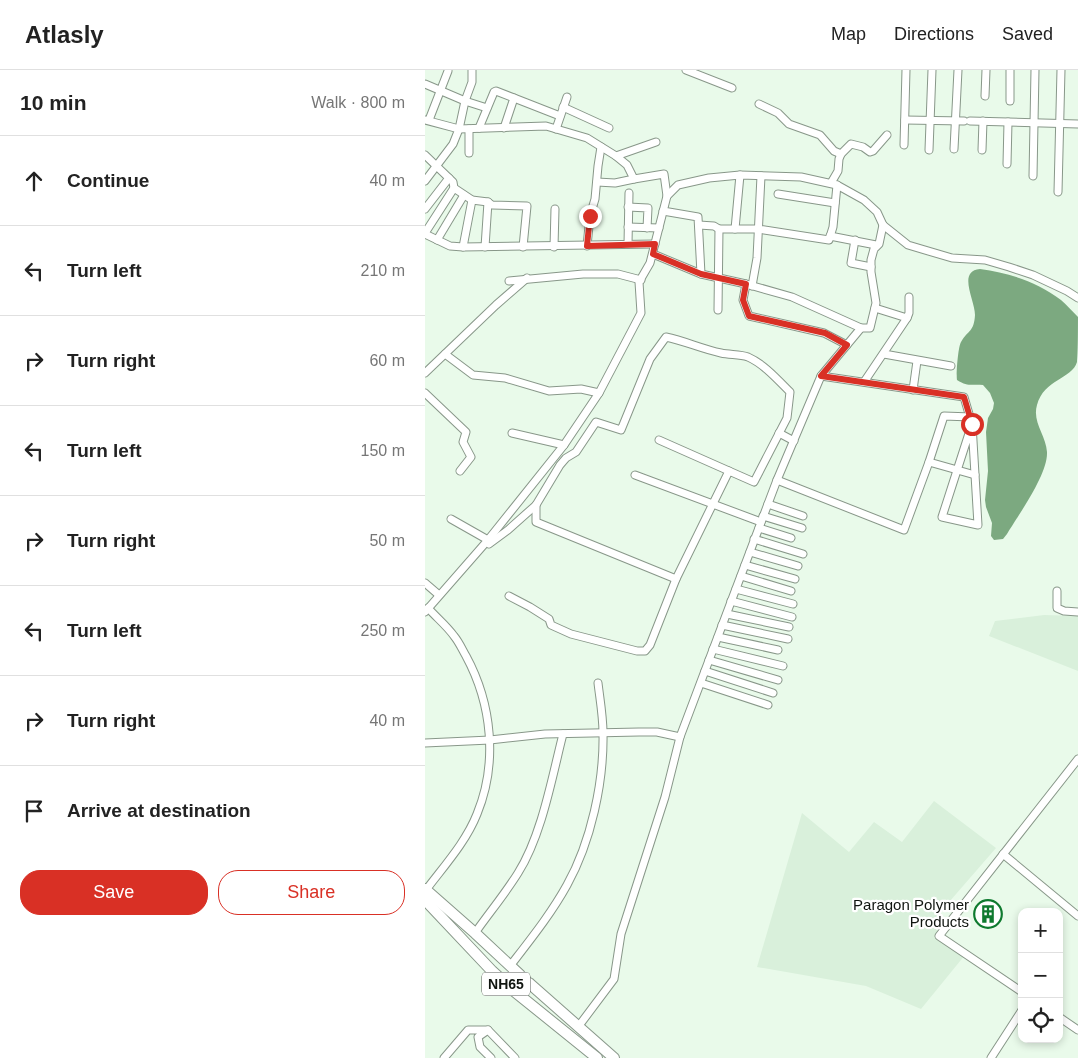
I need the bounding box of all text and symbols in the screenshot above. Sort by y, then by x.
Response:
text: Atlasly [25,21,104,48]
text: Map [831,24,866,44]
text: Directions [894,24,974,44]
text: Saved [1002,24,1053,44]
text: 10 min [20,91,87,114]
text: Walk · 800 m [311,94,405,111]
icon: ahead [20,167,48,195]
text: Continue [67,170,149,191]
text: 40 m [369,172,405,189]
route end [579,205,602,228]
icon: left [20,257,48,285]
text: Turn left [67,260,142,281]
text: 210 m [361,262,405,279]
icon: right [20,347,48,375]
text: Turn right [67,350,155,371]
text: 60 m [369,352,405,369]
route start [961,413,984,436]
icon: left [20,437,48,465]
text: Turn left [67,440,142,461]
text: 150 m [361,442,405,459]
icon: right [20,527,48,555]
text: Turn right [67,530,155,551]
text: 50 m [369,532,405,549]
icon: left [20,617,48,645]
text: Turn left [67,620,142,641]
text: 250 m [361,622,405,639]
icon: right [20,707,48,735]
text: Turn right [67,710,155,731]
text: 40 m [369,712,405,729]
icon: arrive [20,797,48,825]
text: Arrive at destination [67,800,251,821]
button: Save [20,870,208,915]
button: Share [218,870,405,915]
place label: Paragon Polymer Products [853,896,969,930]
building icon: Paragon Polymer Products [973,899,1003,929]
map controls [1018,908,1063,1043]
button: + [1018,908,1063,953]
button: − [1018,953,1063,998]
road number: NH65 [482,972,530,996]
button: locate [1018,998,1063,1043]

